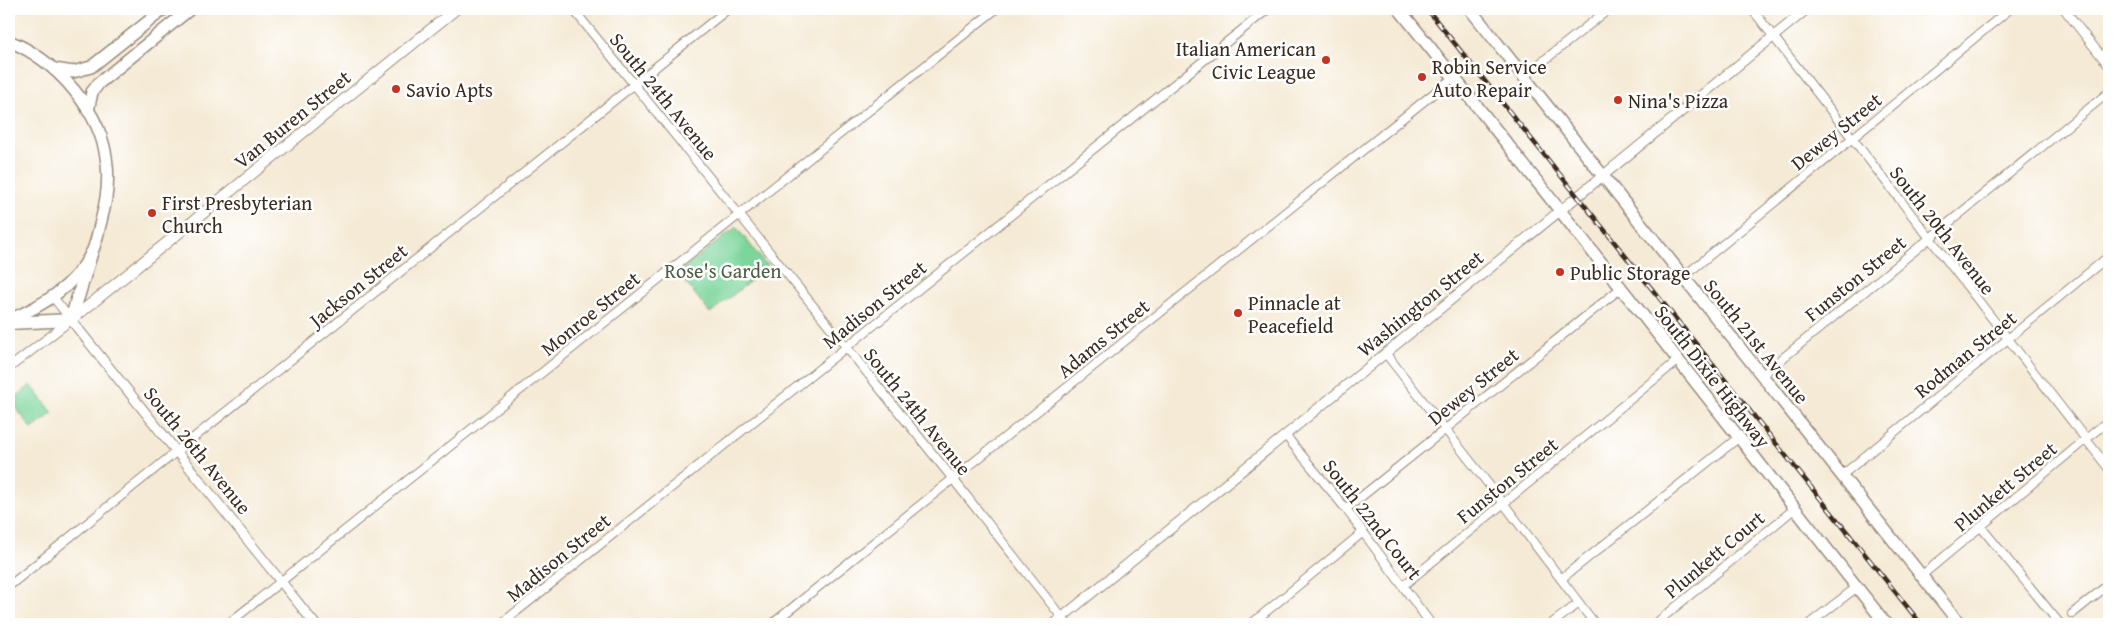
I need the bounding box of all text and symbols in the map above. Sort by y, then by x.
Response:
street label: South 24th Avenue [603,26,725,166]
place label: Italian American Civic League [1176,34,1316,86]
place label: Robin Service Auto Repair [1432,52,1547,104]
marker: Italian American Civic League [1320,54,1332,66]
street label: Van Buren Street [227,63,357,175]
marker: Robin Service Auto Repair [1416,71,1428,83]
place label: Savio Apts [406,75,493,104]
marker: Savio Apts [390,83,402,95]
street label: Dewey Street [1784,85,1888,177]
place label: Nina's Pizza [1628,86,1729,115]
marker: Nina's Pizza [1612,94,1624,106]
street label: South 20th Avenue [1883,159,2003,301]
place label: First Presbyterian Church [162,188,312,240]
marker: First Presbyterian Church [146,207,158,219]
street label: Funston Street [1798,228,1912,328]
street label: Jackson Street [300,236,413,336]
street label: Washington Street [1351,243,1489,363]
street label: Madison Street [816,253,932,355]
park label: Rose's Garden [664,256,782,285]
place label: Public Storage [1570,258,1690,287]
street label: Monroe Street [534,264,646,362]
marker: Public Storage [1554,266,1566,278]
street label: South 21st Avenue [1697,272,1817,410]
place label: Pinnacle at Peacefield [1248,288,1341,340]
street label: Adams Street [1051,292,1155,384]
street label: South Dixie Highway [1648,298,1778,454]
street label: Rodman Street [1908,304,2022,404]
marker: Pinnacle at Peacefield [1232,307,1244,319]
street label: Dewey Street [1421,340,1525,432]
street label: South 24th Avenue [857,341,979,481]
street label: South 26th Avenue [137,380,259,520]
street label: Funston Street [1450,430,1564,530]
street label: Plunkett Street [1947,434,2063,538]
street label: South 22nd Court [1317,452,1429,586]
street label: Plunkett Court [1657,503,1771,605]
street label: Madison Street [500,506,616,608]

